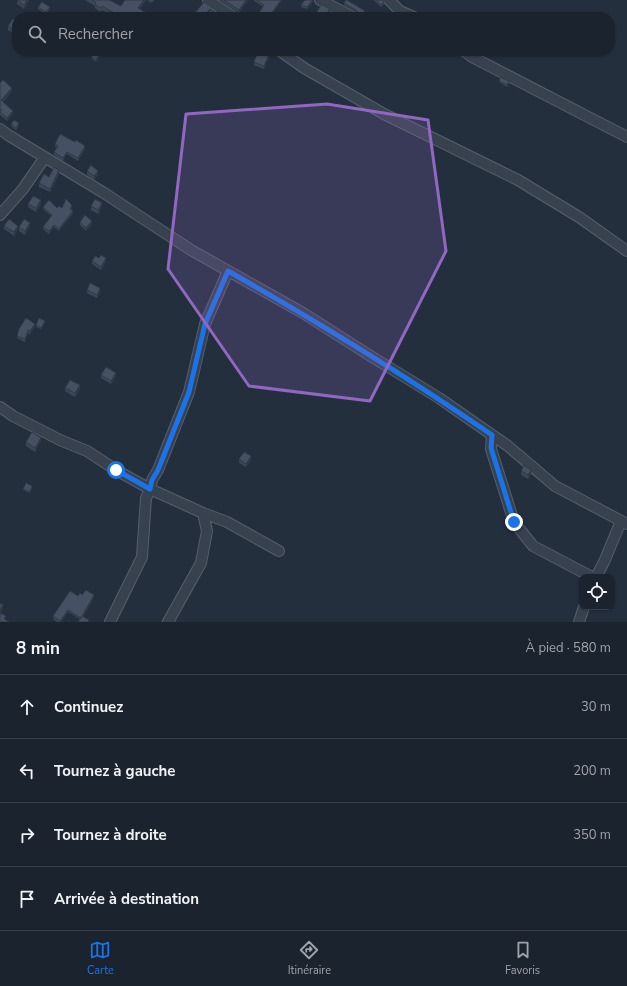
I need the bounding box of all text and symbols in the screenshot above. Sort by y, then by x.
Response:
search box [12,12,615,56]
icon: search [26,23,48,45]
text: Rechercher [58,24,133,44]
route start [107,461,125,479]
route end [505,513,523,531]
map controls [579,574,615,610]
button: locate [579,574,615,610]
text: 8 min [16,637,60,660]
text: À pied · 580 m [526,639,611,657]
icon: ahead [16,696,38,718]
text: Continuez [54,697,123,717]
text: 30 m [581,698,611,716]
icon: left [16,760,38,782]
text: Tournez à gauche [54,761,176,781]
text: 200 m [573,762,611,780]
icon: right [16,824,38,846]
text: Tournez à droite [54,825,167,845]
text: 350 m [573,826,611,844]
icon: arrive [16,888,38,910]
text: Arrivée à destination [54,889,199,909]
tab: Carte [87,939,114,978]
tab: Itinéraire [288,939,331,978]
tab: Favoris [505,939,540,978]

